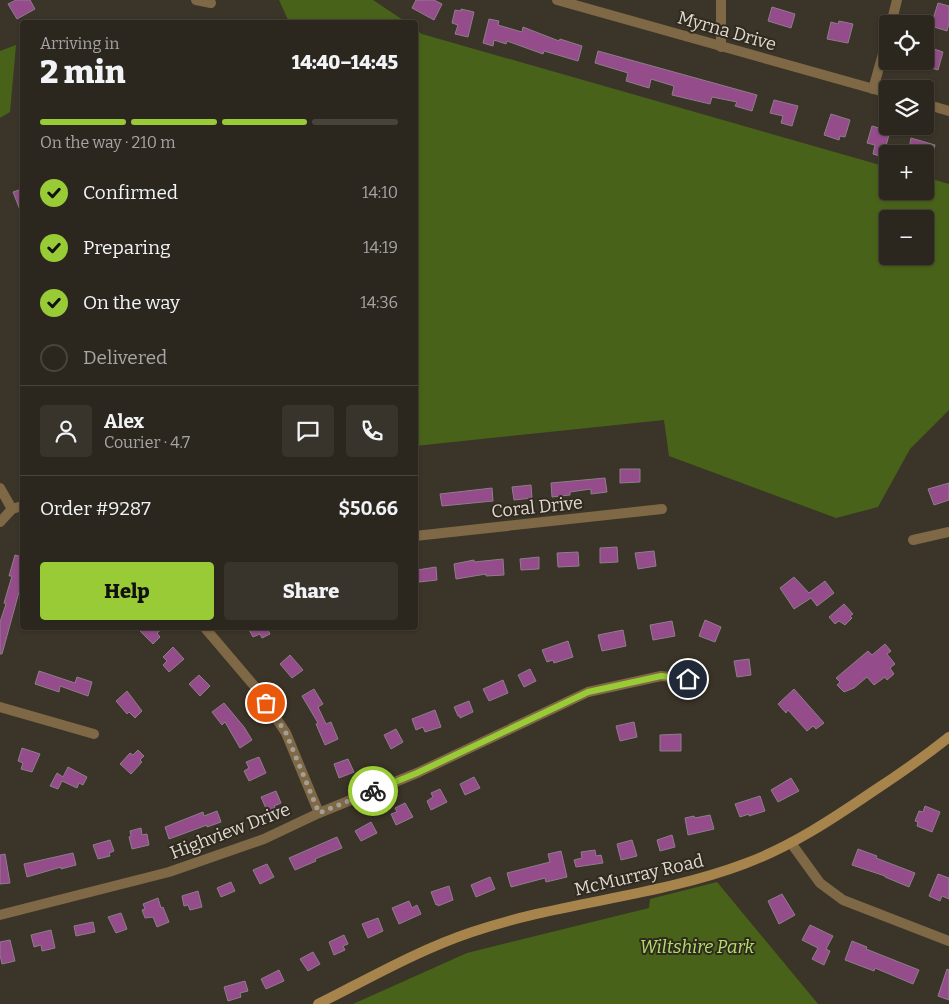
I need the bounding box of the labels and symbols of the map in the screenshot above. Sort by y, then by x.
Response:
street label: Myrna Drive [675,6,779,56]
street label: Coral Drive [490,491,584,523]
pin [667,658,709,700]
pin [245,682,287,724]
courier [348,766,398,816]
street label: Highview Drive [167,798,293,864]
street label: McMurray Road [572,849,706,901]
park label: Wiltshire Park [640,936,755,958]

